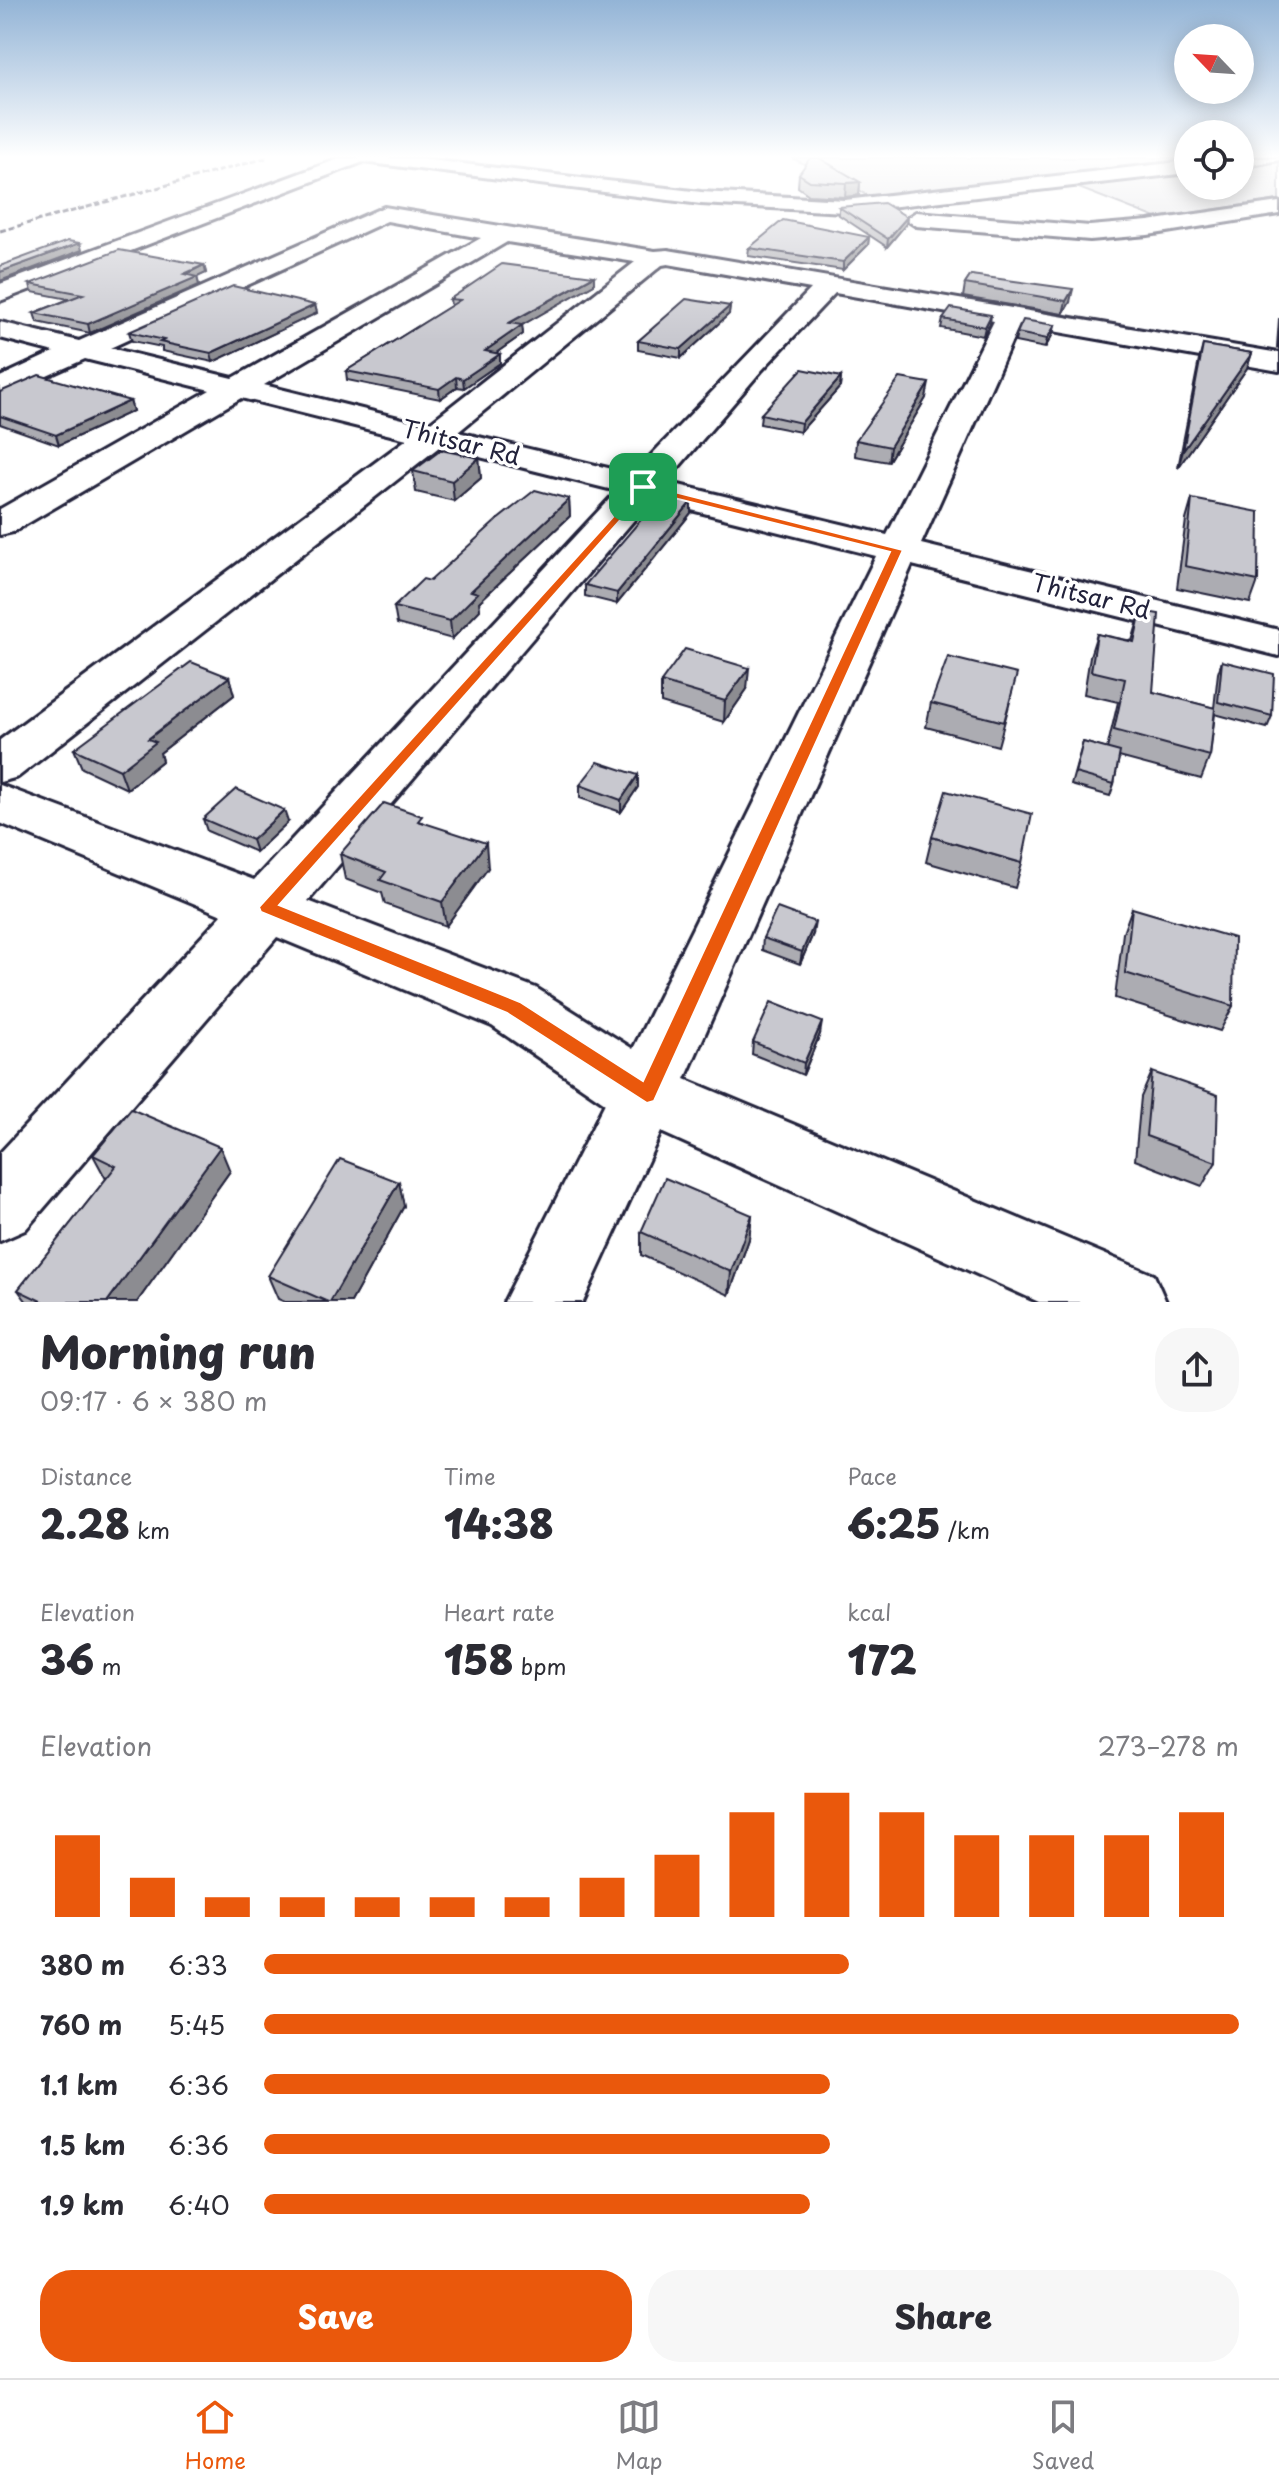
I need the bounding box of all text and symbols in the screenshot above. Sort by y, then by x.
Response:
north arrow [1174,24,1254,104]
map controls [1174,24,1254,200]
button: locate [1174,120,1254,200]
street label: Thitsar Rd [399,409,525,473]
pin [609,453,677,521]
icon: arrive [621,465,665,509]
street label: Thitsar Rd [1029,563,1155,627]
text: Morning run [40,1318,316,1384]
button: share [1155,1328,1239,1412]
text: 09:17 · 6 × 380 m [40,1381,267,1420]
text: Distance [40,1459,132,1492]
text: Time [444,1459,496,1492]
text: Pace [847,1459,897,1492]
text: 2.28 [40,1492,130,1553]
text: 14:38 [444,1492,554,1553]
text: 6:25 [847,1492,941,1553]
text: km [130,1513,170,1546]
text: /km [941,1513,990,1546]
text: Elevation [40,1595,135,1628]
text: Heart rate [444,1595,555,1628]
text: kcal [847,1595,891,1628]
text: 36 [40,1628,94,1689]
text: 158 [444,1628,514,1689]
text: 172 [847,1628,917,1689]
text: m [94,1649,122,1682]
text: bpm [514,1649,566,1682]
text: Elevation [40,1726,152,1765]
text: 273–278 m [1098,1726,1239,1765]
text: 380 m [40,1945,125,1984]
text: 6:33 [168,1945,228,1984]
text: 760 m [40,2005,122,2044]
text: 5:45 [168,2005,225,2044]
text: 1.1 km [40,2065,118,2104]
text: 6:36 [168,2065,229,2104]
text: 1.5 km [40,2125,126,2164]
text: 6:36 [168,2125,229,2164]
text: 1.9 km [40,2185,124,2224]
text: 6:40 [168,2185,230,2224]
button: Save [40,2270,632,2362]
button: Share [648,2270,1239,2362]
tab: Home [185,2395,246,2476]
tab: Map [615,2395,662,2476]
tab: Saved [1032,2395,1094,2476]

